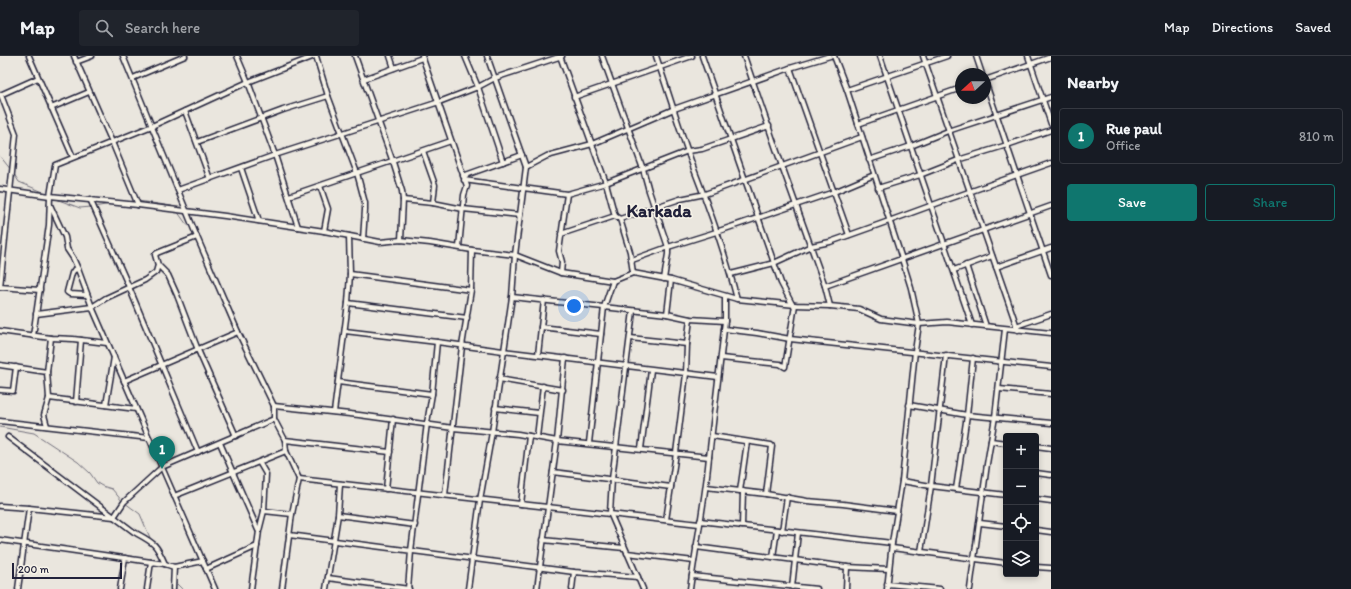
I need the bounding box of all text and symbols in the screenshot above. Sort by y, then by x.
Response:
search box [79,10,359,46]
text: Map [20,16,55,39]
icon: search [93,17,115,39]
text: Search here [125,19,200,37]
text: Map [1164,19,1190,36]
text: Directions [1212,19,1273,36]
text: Saved [1295,19,1331,36]
north arrow [955,68,991,104]
text: Nearby [1067,72,1119,92]
text: Rue paul [1106,120,1162,138]
text: 1 [1078,129,1084,144]
text: 810 m [1299,129,1334,144]
text: Office [1106,138,1141,153]
button: Save [1067,184,1197,221]
button: Share [1205,184,1335,221]
district label: Karkada [626,200,692,222]
your location [564,296,584,316]
map controls [1003,433,1039,577]
button: + [1003,433,1039,469]
pin: 1 [149,436,175,469]
button: − [1003,469,1039,505]
button: locate [1003,505,1039,541]
button: layers [1003,541,1039,577]
scale bar [12,561,122,580]
text: 200 m [18,563,49,576]

